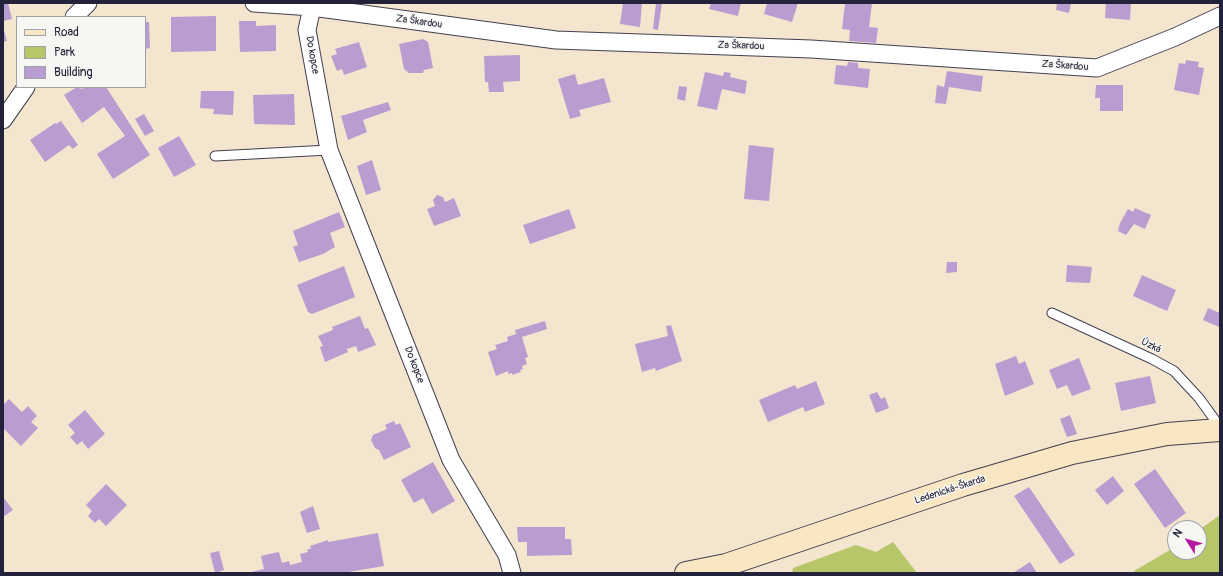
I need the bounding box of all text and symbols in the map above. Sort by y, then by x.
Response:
street label: Za Škardou [395,13,443,31]
legend [16,16,146,88]
text: Road [54,25,79,40]
street label: Do kopce [303,35,321,75]
street label: Za Škardou [717,39,765,53]
text: Park [54,45,75,60]
street label: Za Škardou [1041,58,1089,74]
text: Building [54,65,93,80]
street label: Úzká [1139,336,1163,356]
street label: Do kopce [402,345,426,385]
street label: Ledenická-Škarda [913,473,987,507]
north arrow [1167,520,1207,560]
text: N [1170,526,1185,540]

